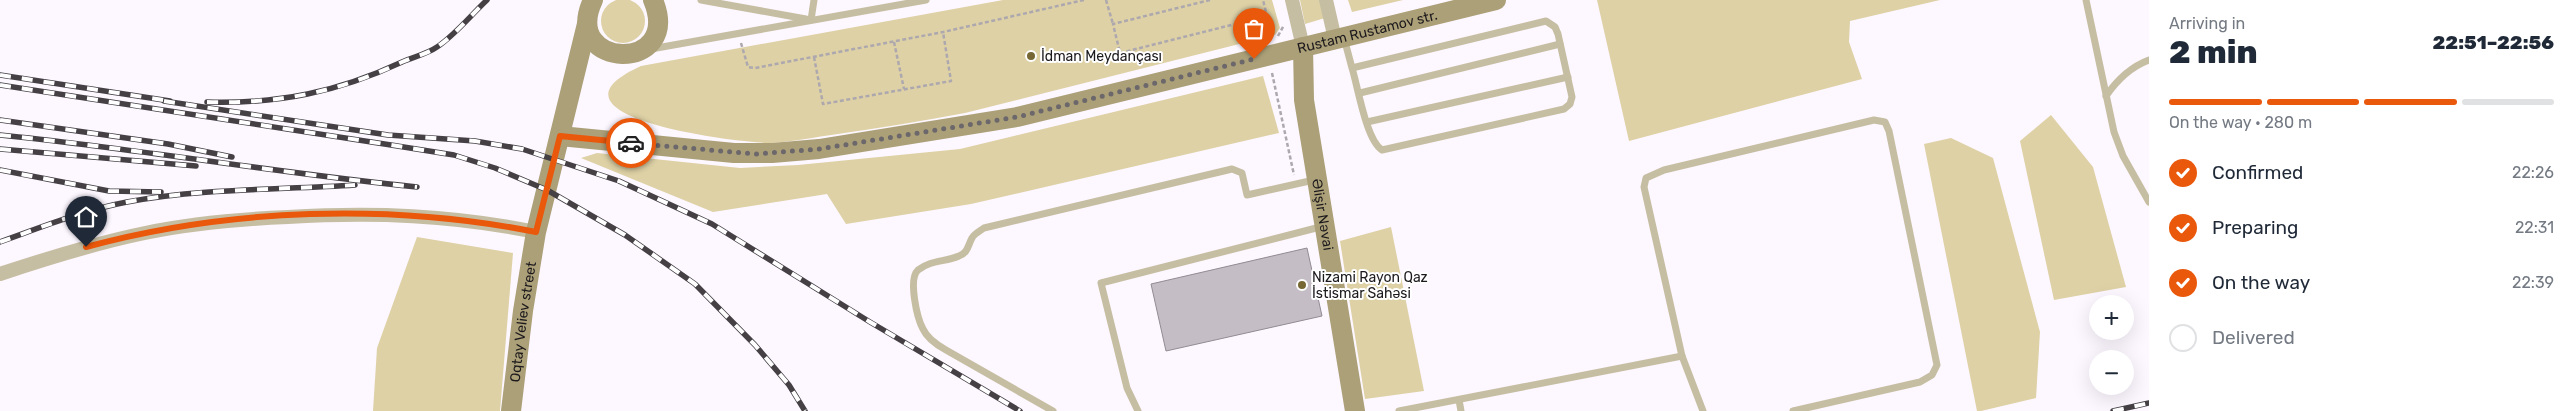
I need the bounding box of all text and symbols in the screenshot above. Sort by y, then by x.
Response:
street label: Rustam Rustamov str. [1295,7,1439,57]
pin [1233,8,1275,59]
text: Arriving in [2169,14,2245,33]
icon: bag [1240,15,1268,43]
text: 22:51–22:56 [2432,31,2554,54]
text: 2 min [2169,33,2258,71]
place label: İdman Meydançası [1041,48,1162,65]
marker: İdman Meydançası [1025,50,1037,62]
text: On the way · 280 m [2169,113,2312,132]
courier [606,118,656,168]
icon: car [617,129,645,157]
icon: check [2169,159,2197,187]
text: Confirmed [2212,161,2303,184]
text: 22:26 [2512,163,2554,182]
street label: Əlişir Nəvai [1308,177,1337,252]
pin [65,196,107,247]
icon: home [72,203,100,231]
icon: check [2169,214,2197,242]
text: Preparing [2212,216,2298,239]
text: 22:31 [2515,218,2554,237]
street label: Oqtay Veliev street [507,260,540,383]
place label: Nizami Rayon Qaz İstismar Sahəsi [1312,269,1428,302]
icon: check [2169,269,2197,297]
text: On the way [2212,271,2310,294]
text: 22:39 [2512,273,2554,292]
marker: Nizami Rayon Qaz İstismar Sahəsi [1296,279,1308,291]
map controls [2089,295,2134,395]
button: + [2089,295,2134,340]
text: Delivered [2212,326,2295,349]
button: − [2089,350,2134,395]

